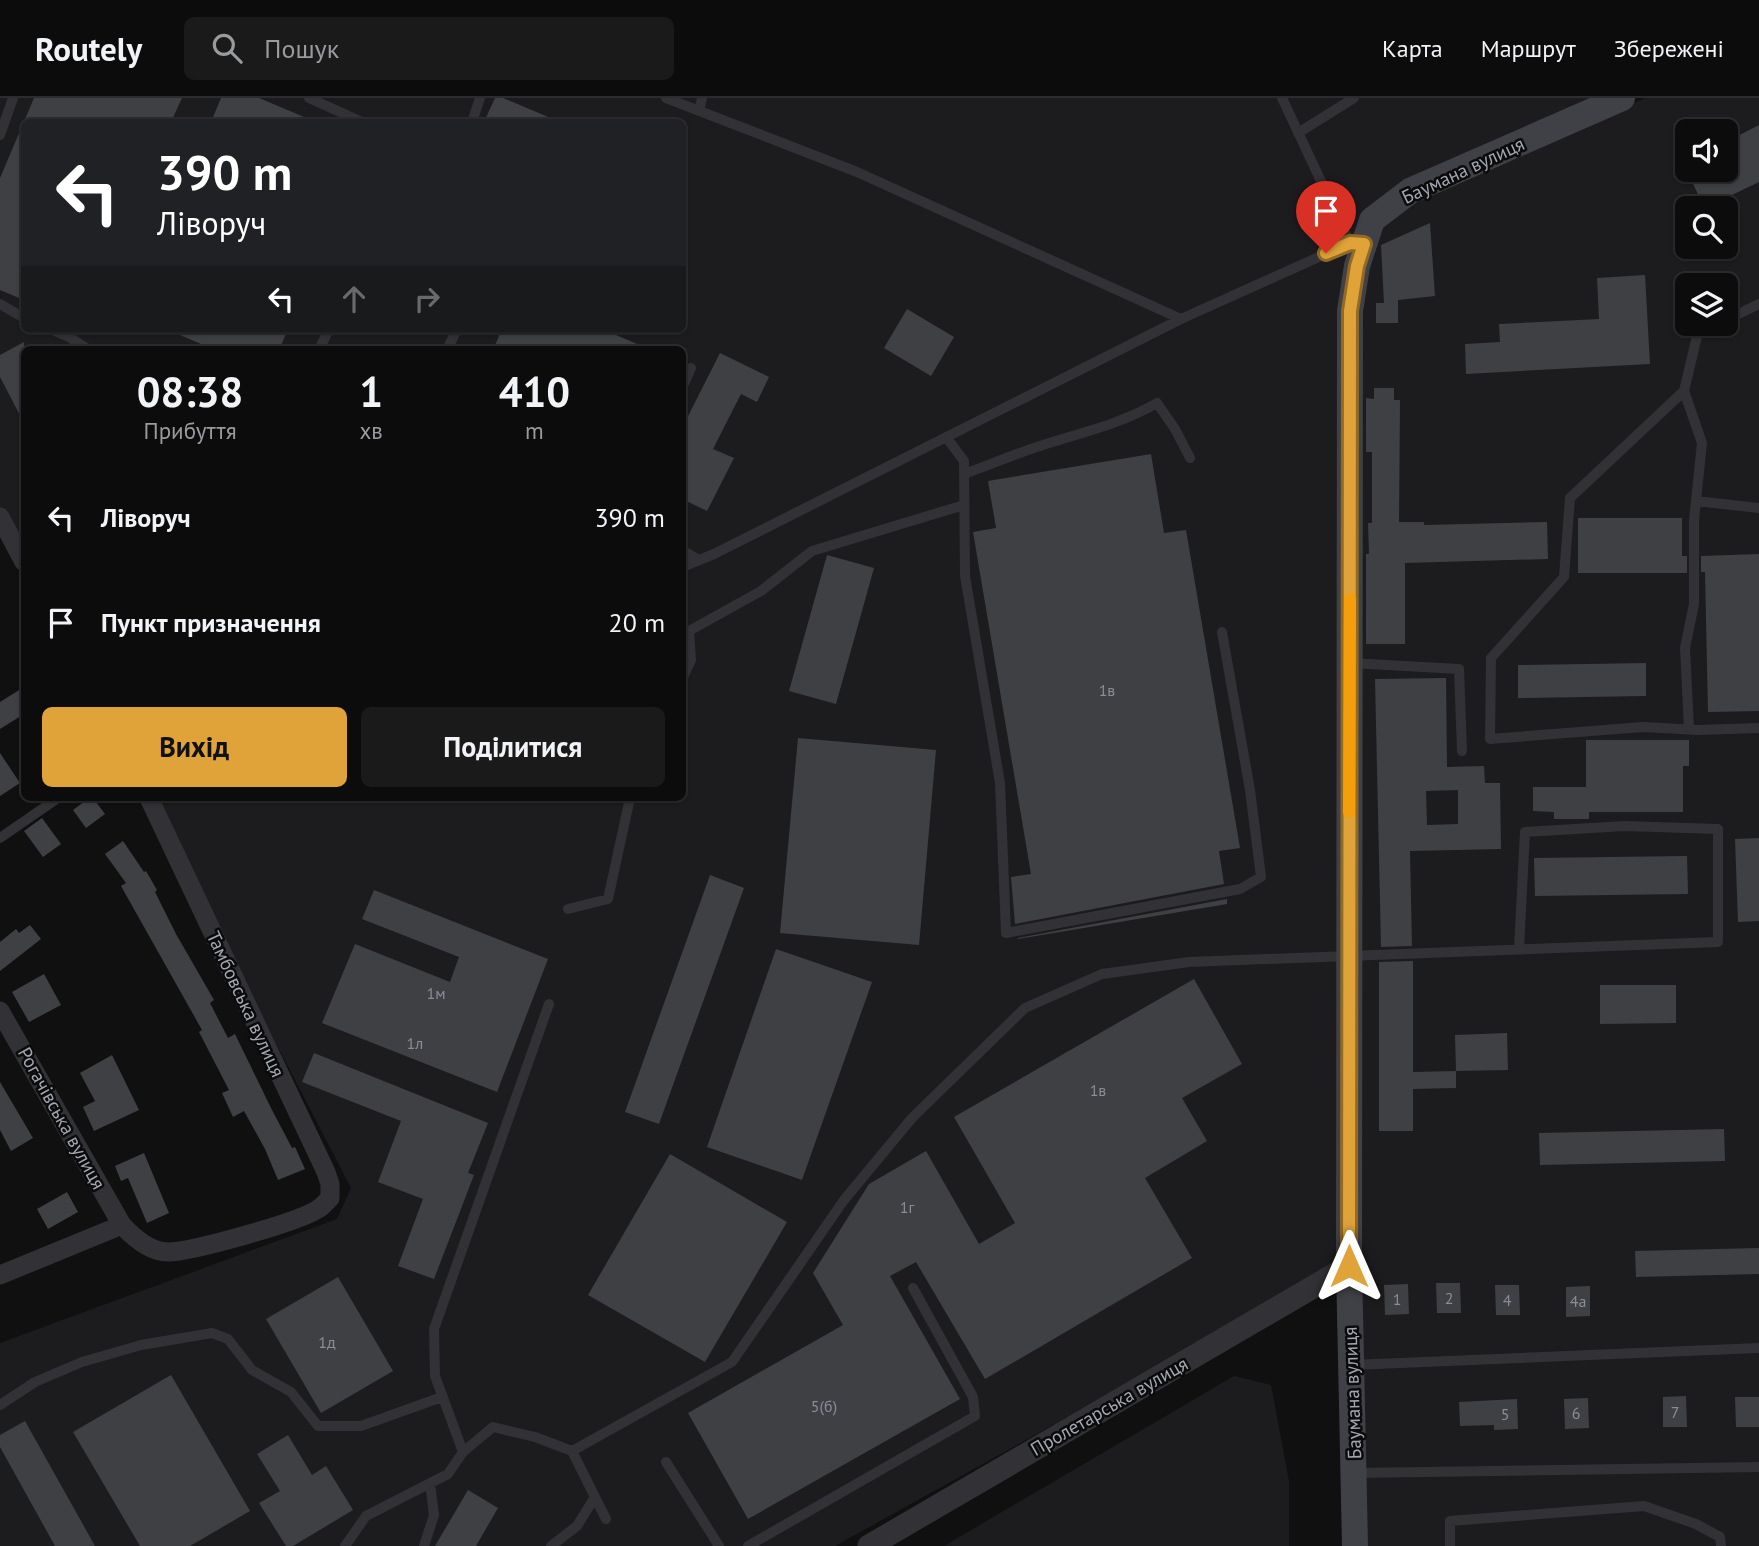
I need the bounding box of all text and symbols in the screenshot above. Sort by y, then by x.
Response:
search box [184,17,674,80]
text: Routely [35,27,142,70]
icon: search [208,29,246,67]
text: Пошук [264,32,339,65]
text: Карта [1382,33,1443,64]
text: Маршрут [1481,33,1576,64]
text: Збережені [1614,33,1724,64]
map controls [1675,119,1738,336]
button: sound [1675,119,1738,182]
street label: Баумана вулиця [1398,131,1528,209]
text: 390 m [157,140,292,204]
icon: left [42,147,133,238]
pin [1296,181,1356,253]
icon: arrive [1307,192,1345,230]
button: search [1675,196,1738,259]
text: Ліворуч [157,202,266,244]
button: layers [1675,273,1738,336]
icon: left [262,280,300,318]
icon: ahead [335,280,373,318]
icon: right [408,280,446,318]
text: 08:38 [137,364,243,419]
text: 1 [359,364,383,419]
text: 410 [499,364,570,419]
text: Прибуття [144,416,237,445]
text: хв [359,416,383,445]
text: m [525,416,544,445]
icon: left [42,499,80,537]
text: Ліворуч [101,501,191,534]
text: 390 m [594,501,665,534]
icon: arrive [42,604,80,642]
text: Пункт призначення [101,606,321,639]
text: 20 m [609,606,665,639]
house number: 1в [1099,680,1115,700]
button: Вихід [42,707,347,787]
button: Поділитися [361,707,665,787]
street label: Тамбовська вулиця [202,927,290,1081]
house number: 1м [426,983,446,1003]
house number: 1л [407,1033,423,1053]
street label: Рогачівська вулиця [13,1043,111,1193]
house number: 1в [1090,1080,1106,1100]
house number: 1г [900,1197,914,1217]
position arrow [1312,1229,1386,1303]
house number: 2 [1445,1288,1453,1308]
house number: 1 [1393,1289,1401,1309]
house number: 4 [1503,1290,1512,1310]
house number: 4а [1570,1291,1586,1311]
street label: Баумана вулиця [1338,1326,1366,1460]
house number: 1д [318,1332,336,1352]
street label: Пролетарська вулиця [1026,1351,1192,1461]
house number: 5(б) [811,1396,837,1416]
house number: 7 [1671,1402,1679,1422]
house number: 6 [1572,1403,1580,1423]
house number: 5 [1501,1404,1509,1424]

